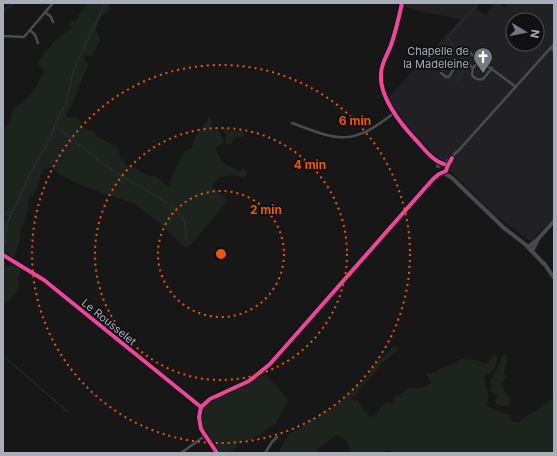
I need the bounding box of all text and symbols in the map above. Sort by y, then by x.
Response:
north arrow [505,12,545,52]
text: N [527,28,542,39]
place label: Chapelle de la Madeleine [403,44,469,71]
church icon: Chapelle de la Madeleine [472,46,494,74]
text: 6 min [339,113,371,128]
text: 4 min [294,157,326,172]
text: 2 min [250,202,282,217]
centre of rings [214,247,228,261]
street label: Le Rousselet [79,296,140,349]

